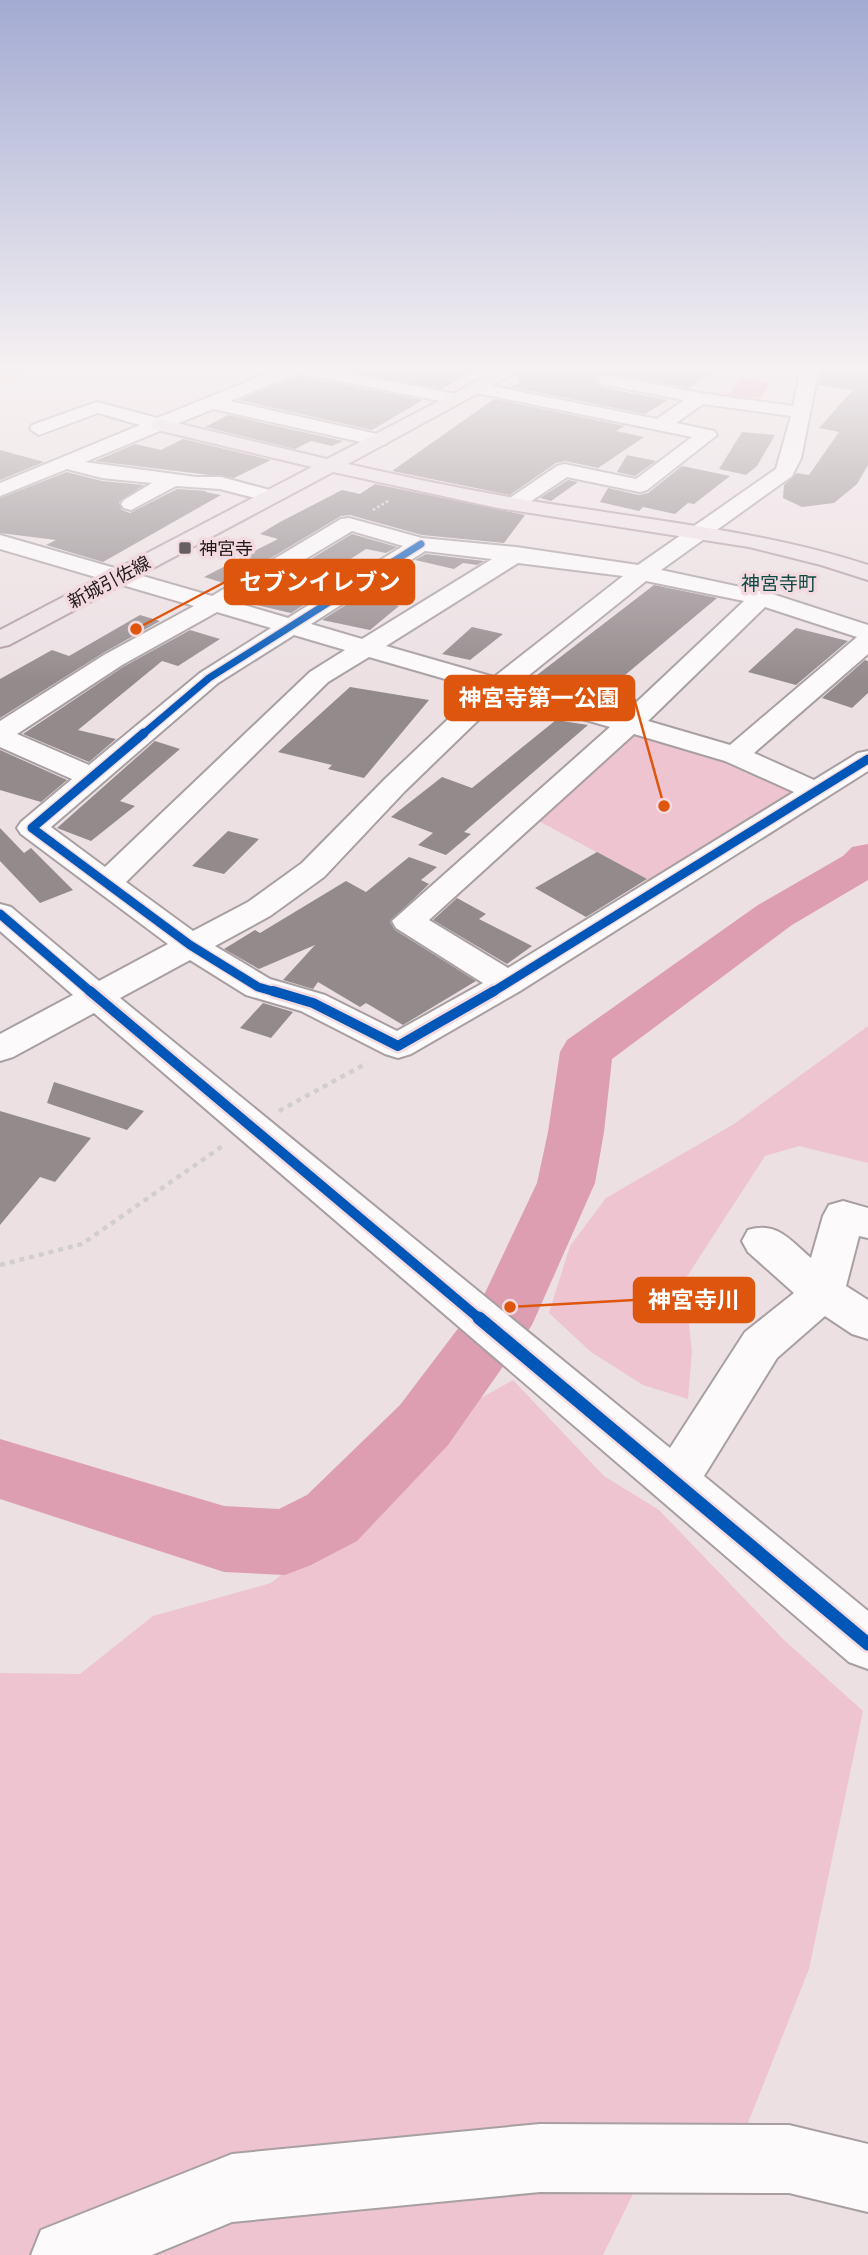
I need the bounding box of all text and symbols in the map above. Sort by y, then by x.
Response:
place label: 神宮寺 [199,538,253,559]
marker: 神宮寺 [177,540,193,556]
street label: 新城引佐線 [64,552,154,612]
callout: セブンイレブン [225,560,414,604]
text: セブンイレブン [240,568,401,595]
district label: 神宮寺町 [741,572,817,594]
callout: 神宮寺第一公園 [445,676,634,720]
text: 神宮寺第一公園 [459,684,620,711]
callout: 神宮寺川 [634,1278,754,1322]
text: 神宮寺川 [648,1286,740,1313]

